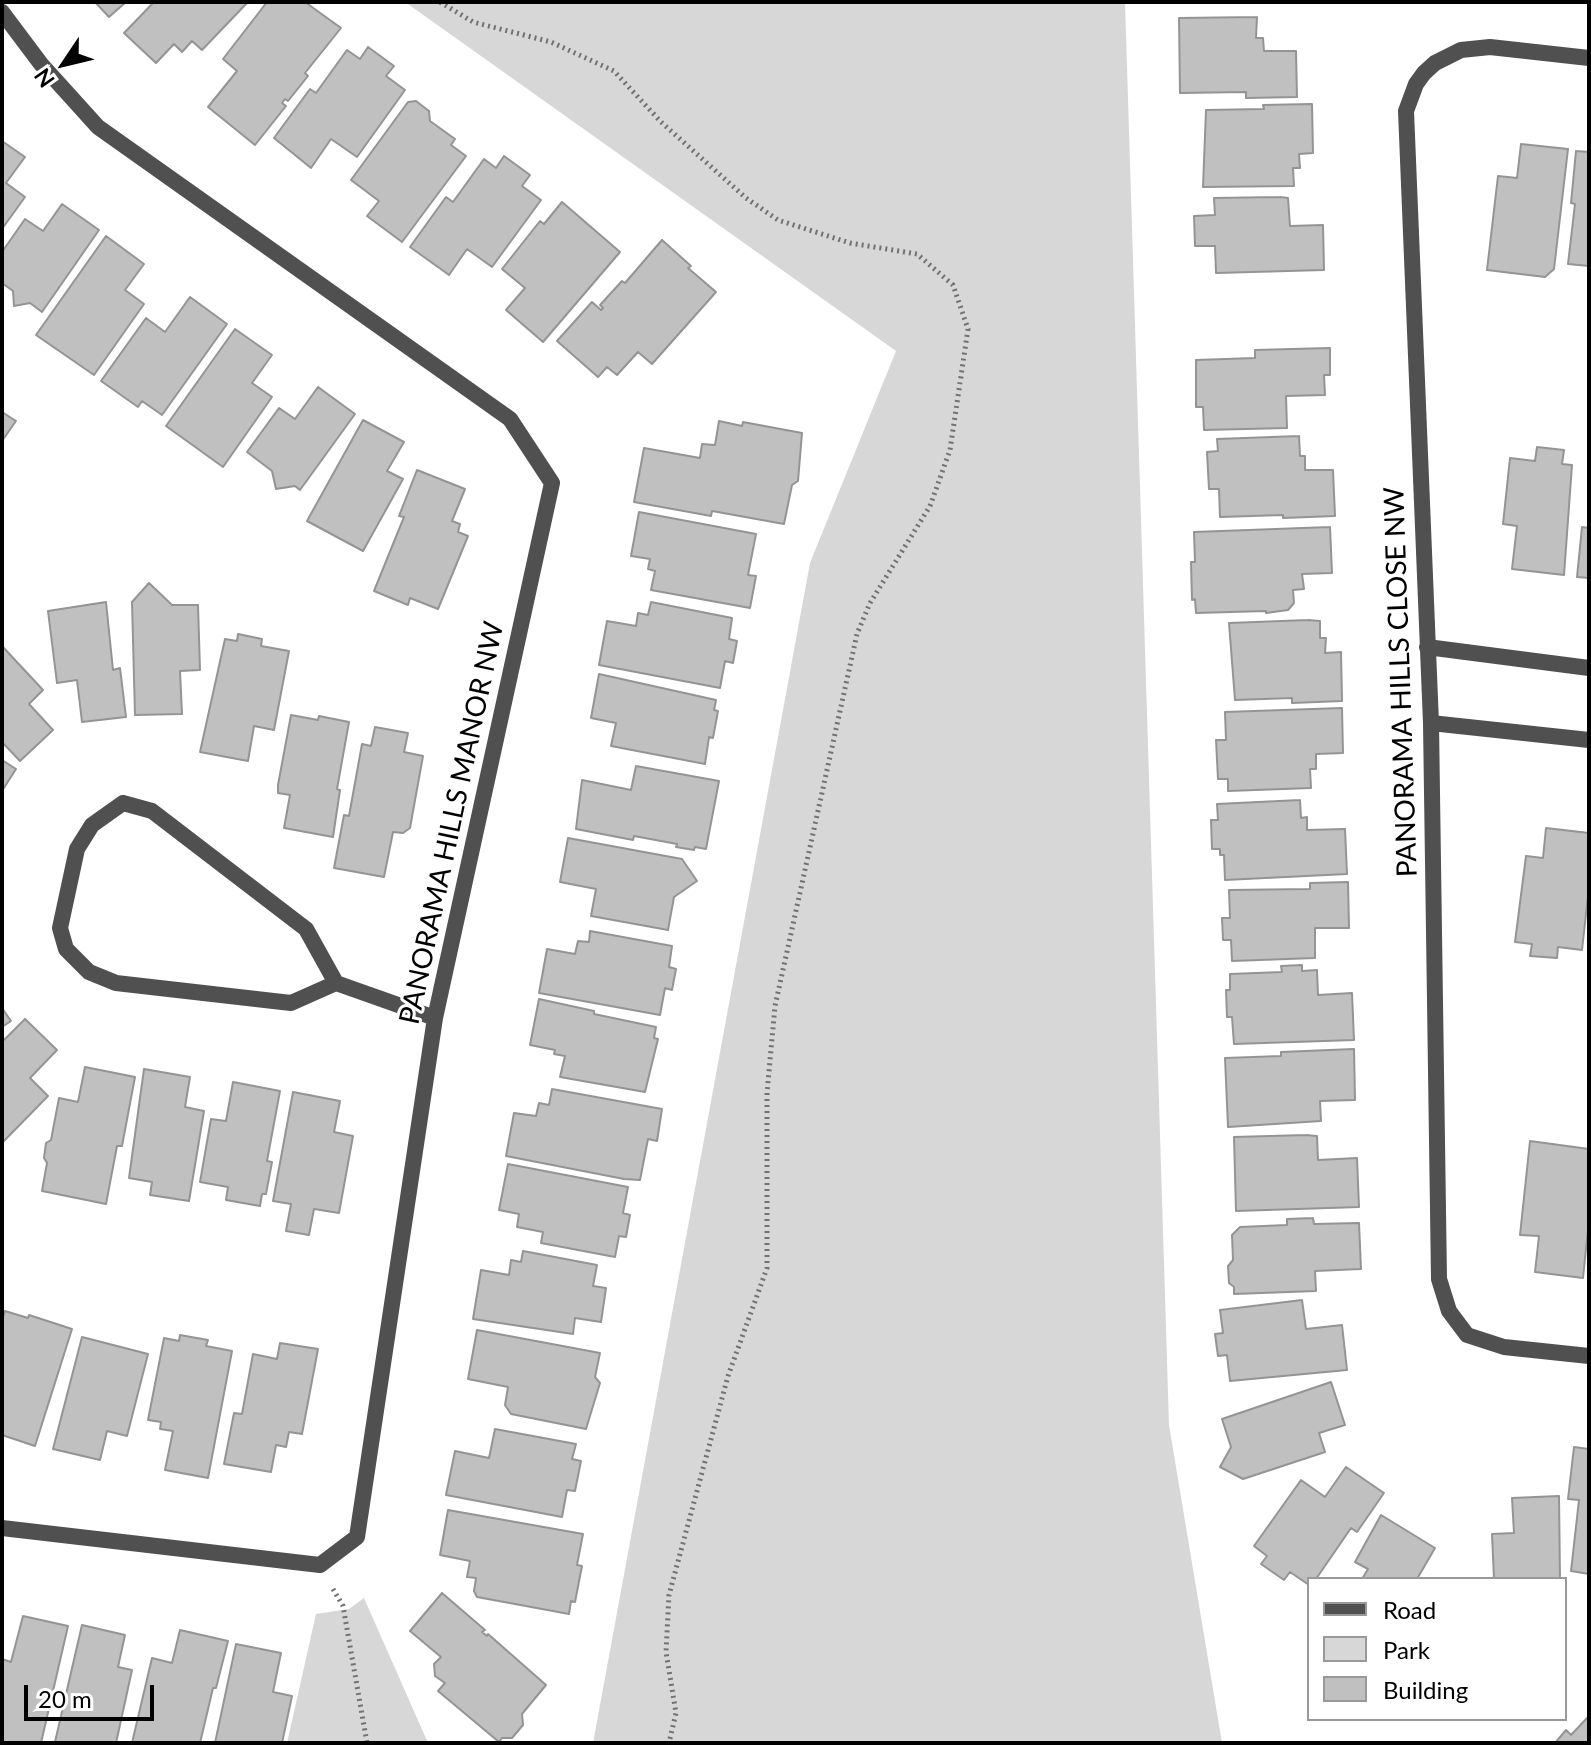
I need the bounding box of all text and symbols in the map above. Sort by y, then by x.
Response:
north arrow [24,24,104,104]
text: N [28,63,60,93]
street label: PANORAMA HILLS CLOSE NW [1377,486,1425,878]
street label: PANORAMA HILLS MANOR NW [393,619,511,1027]
legend [1307,1577,1567,1721]
text: Road [1383,1595,1436,1624]
text: Park [1383,1635,1430,1664]
scale bar [28,1669,158,1719]
text: Building [1383,1675,1468,1704]
text: 20 m [38,1684,92,1713]

